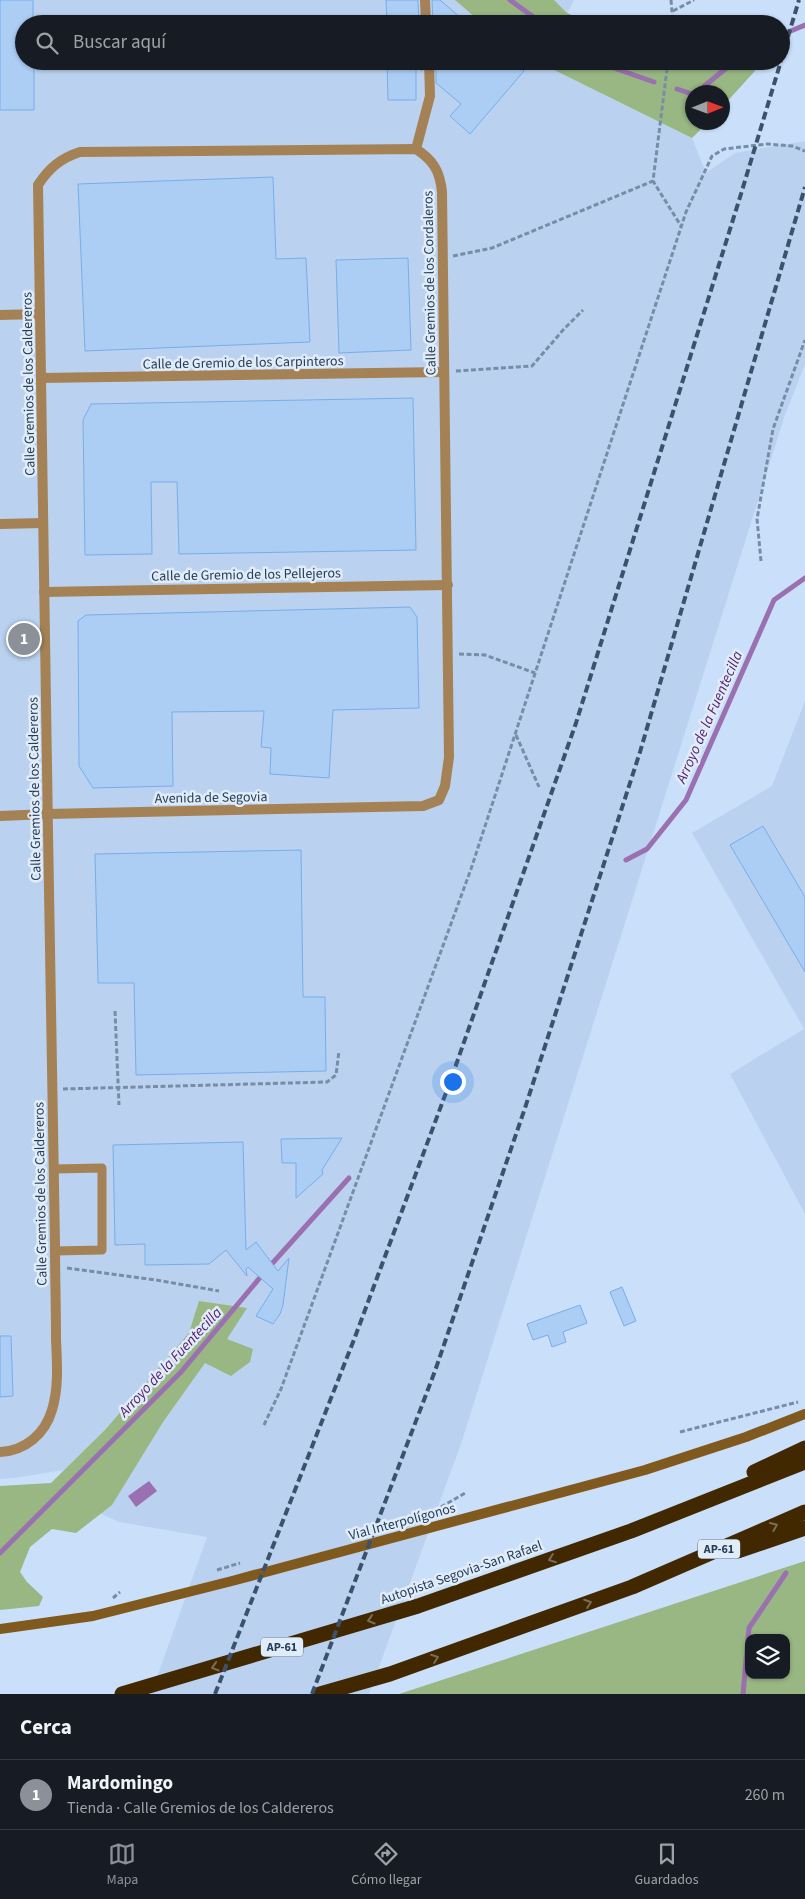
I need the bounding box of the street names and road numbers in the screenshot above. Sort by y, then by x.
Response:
street label: Calle Gremios de los Cordaleros [418,190,442,375]
street label: Calle Gremios de los Caldereros [17,292,41,476]
street label: Calle de Gremio de los Carpinteros [142,351,344,375]
street label: Calle de Gremio de los Pellejeros [151,563,341,587]
street label: Calle Gremios de los Caldereros [23,697,47,881]
street label: Avenida de Segovia [154,787,268,809]
street label: Calle Gremios de los Caldereros [29,1102,53,1286]
street label: Vial Interpolígonos [347,1498,458,1546]
street label: Autopista Segovia-San Rafael [378,1536,545,1610]
road number: AP-61 [698,1540,740,1558]
road number: AP-61 [261,1638,303,1656]

